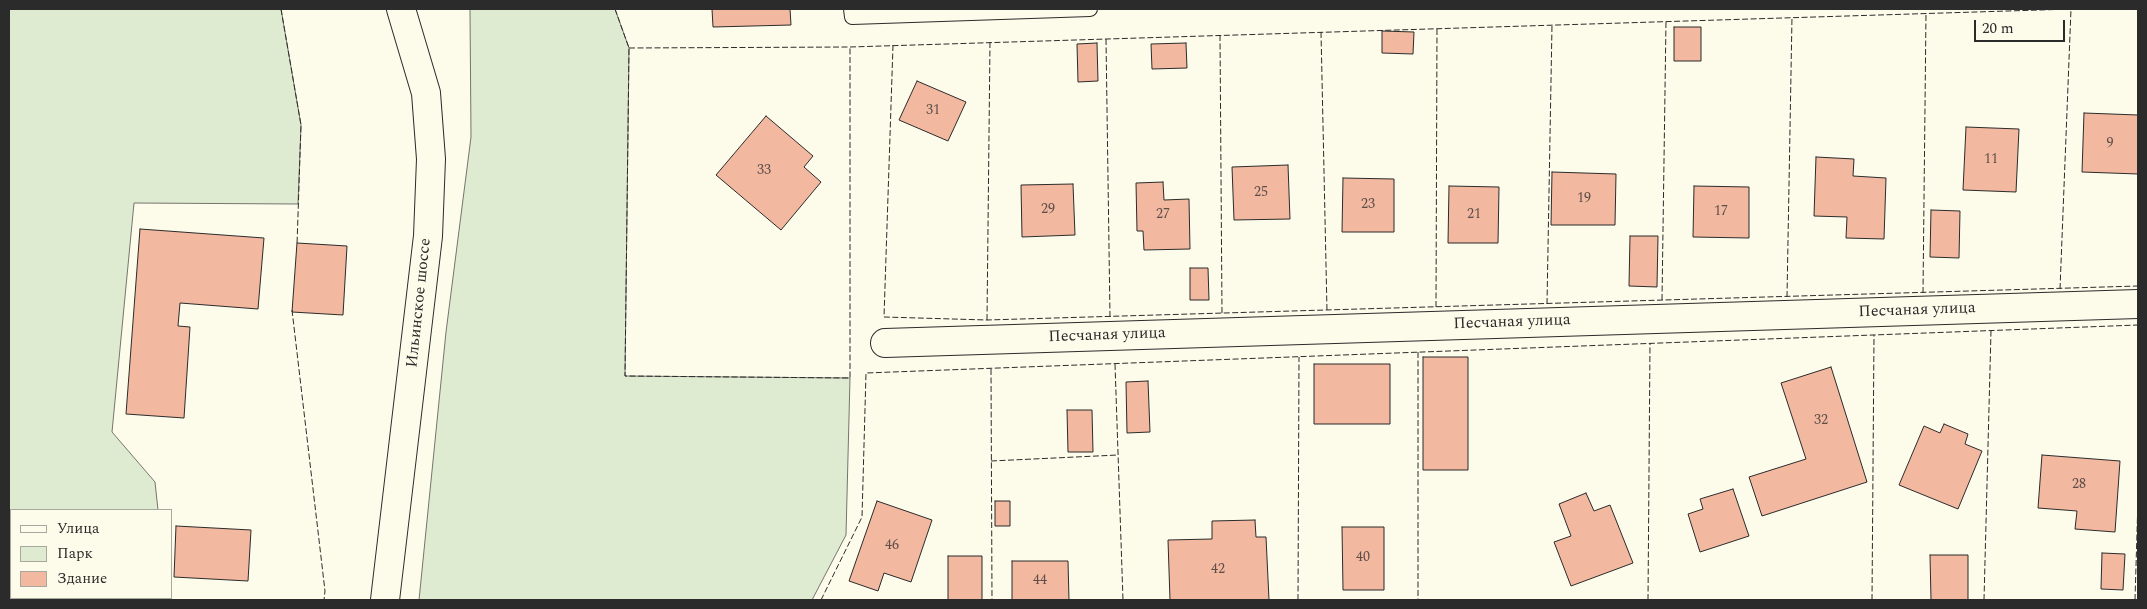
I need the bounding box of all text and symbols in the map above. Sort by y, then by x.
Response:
scale bar [1977,10,2068,42]
text: 20 m [1982,17,2014,40]
house number: 31 [926,103,940,119]
house number: 9 [2107,136,2113,152]
house number: 11 [1984,152,1998,168]
house number: 33 [757,163,771,179]
house number: 25 [1254,185,1268,201]
house number: 19 [1577,191,1591,207]
house number: 23 [1361,197,1375,213]
house number: 29 [1041,202,1055,218]
house number: 17 [1714,204,1728,220]
house number: 27 [1156,207,1170,223]
house number: 21 [1467,207,1481,223]
street label: Ильинское шоссе [404,237,436,369]
street label: Песчаная улица [1858,299,1976,323]
street label: Песчаная улица [1453,311,1571,335]
street label: Песчаная улица [1048,324,1166,348]
house number: 32 [1814,413,1828,429]
house number: 28 [2072,477,2086,493]
legend [10,509,172,599]
text: Улица [57,517,99,540]
house number: 46 [885,538,899,554]
text: Парк [57,542,93,565]
house number: 40 [1356,550,1370,566]
house number: 42 [1211,562,1225,578]
text: Здание [57,567,107,590]
house number: 44 [1033,573,1047,589]

